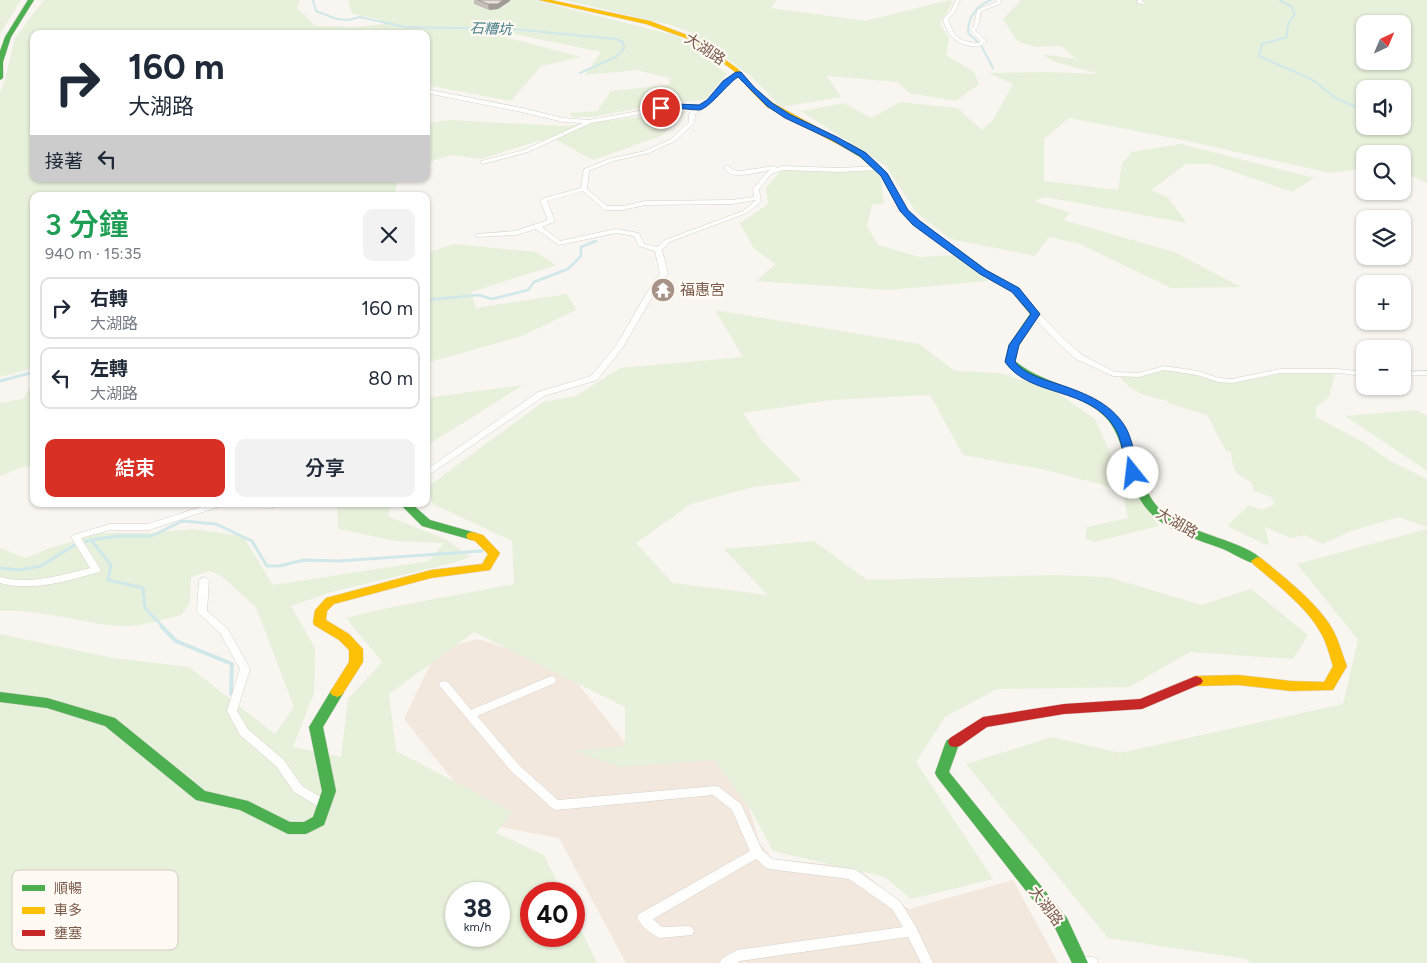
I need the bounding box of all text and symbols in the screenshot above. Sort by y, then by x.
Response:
north arrow [1356,15,1411,70]
map controls [1356,15,1411,395]
water label: 石糟坑 [470,20,514,38]
street label: 大湖路 [681,29,729,69]
text: 160 m [128,46,225,88]
icon: right [45,50,110,115]
button: sound [1356,80,1411,135]
pin [640,87,682,129]
text: 大湖路 [128,93,194,120]
icon: arrive [647,94,675,122]
icon: left [93,145,121,173]
button: search [1356,145,1411,200]
text: 接著 [45,150,83,173]
text: 3 分鐘 [45,206,129,243]
button: close [363,209,415,261]
button: layers [1356,210,1411,265]
text: 940 m · 15:35 [45,244,142,263]
button: + [1356,275,1411,330]
temple icon: 福惠宮 [650,277,676,303]
place label: 福惠宮 [680,281,725,299]
text: 右轉 [90,287,128,310]
icon: right [47,294,75,322]
text: 160 m [361,297,413,320]
text: 大湖路 [90,314,138,333]
button: − [1356,340,1411,395]
text: 左轉 [90,357,128,380]
icon: left [47,364,75,392]
text: 80 m [368,367,413,390]
text: 大湖路 [90,384,138,403]
button: 結束 [45,439,225,497]
button: 分享 [235,439,415,497]
position arrow [1106,446,1158,498]
street label: 大湖路 [1153,504,1201,542]
legend [12,870,178,950]
text: 順暢 [54,880,82,897]
speed limit sign: 40 [520,882,585,947]
street label: 大湖路 [1025,883,1067,929]
text: 38 [463,893,492,923]
text: 車多 [54,902,82,919]
text: km/h [464,920,491,934]
text: 壅塞 [54,925,82,942]

